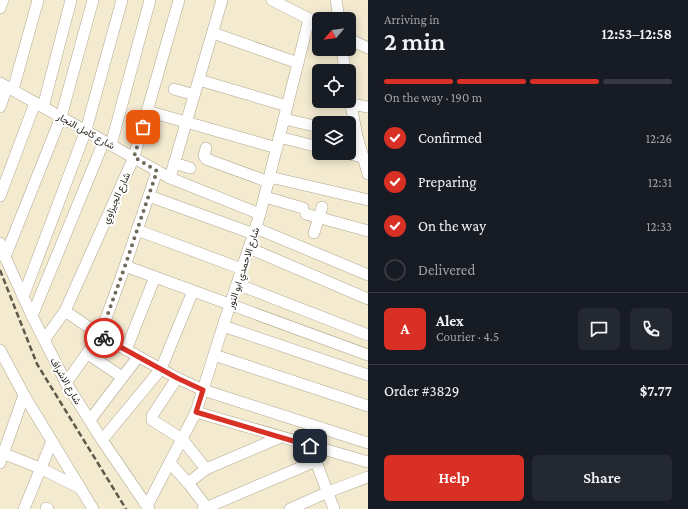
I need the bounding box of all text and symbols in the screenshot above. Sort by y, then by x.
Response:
north arrow [312,12,356,56]
map controls [312,12,356,160]
text: Arriving in [384,12,440,27]
text: 12:53–12:58 [601,26,672,42]
text: 2 min [384,27,445,56]
button: locate [312,64,356,108]
text: On the way · 190 m [384,90,482,105]
street label: شارع كامل النجار [54,110,117,152]
pin [126,110,160,144]
icon: bag [132,116,154,138]
button: layers [312,116,356,160]
icon: check [384,127,406,149]
text: Confirmed [418,130,482,146]
text: 12:26 [646,131,672,146]
street label: شارع الجيزاوي [100,171,135,227]
icon: check [384,171,406,193]
text: Preparing [418,174,477,190]
text: 12:31 [648,175,672,190]
icon: check [384,215,406,237]
text: On the way [418,218,486,234]
text: 12:33 [646,219,672,234]
street label: شارع الاحمدي ابو النور [224,226,264,312]
text: Delivered [418,262,475,278]
button: chat [578,308,620,350]
button: phone [630,308,672,350]
text: Alex [436,313,464,329]
courier [84,318,124,358]
text: A [401,321,409,337]
icon: bike [93,327,115,349]
text: Courier · 4.5 [436,329,499,344]
street label: شارع الاشراف [47,356,84,407]
text: Order #3829 [384,383,459,399]
text: $7.77 [640,383,672,399]
pin [293,429,327,463]
icon: home [299,435,321,457]
button: Help [384,455,524,501]
button: Share [532,455,672,501]

